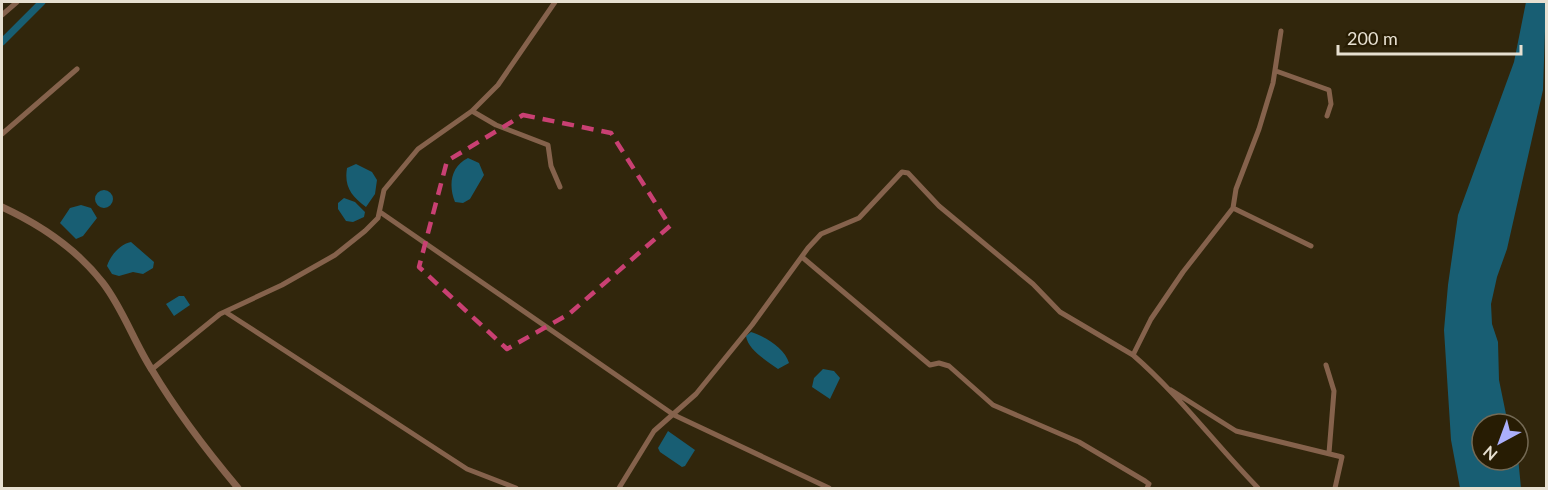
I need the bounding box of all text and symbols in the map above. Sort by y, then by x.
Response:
scale bar [1338,18,1521,56]
text: 200 m [1347,27,1398,49]
north arrow [1470,412,1530,472]
text: N [1479,442,1501,465]

